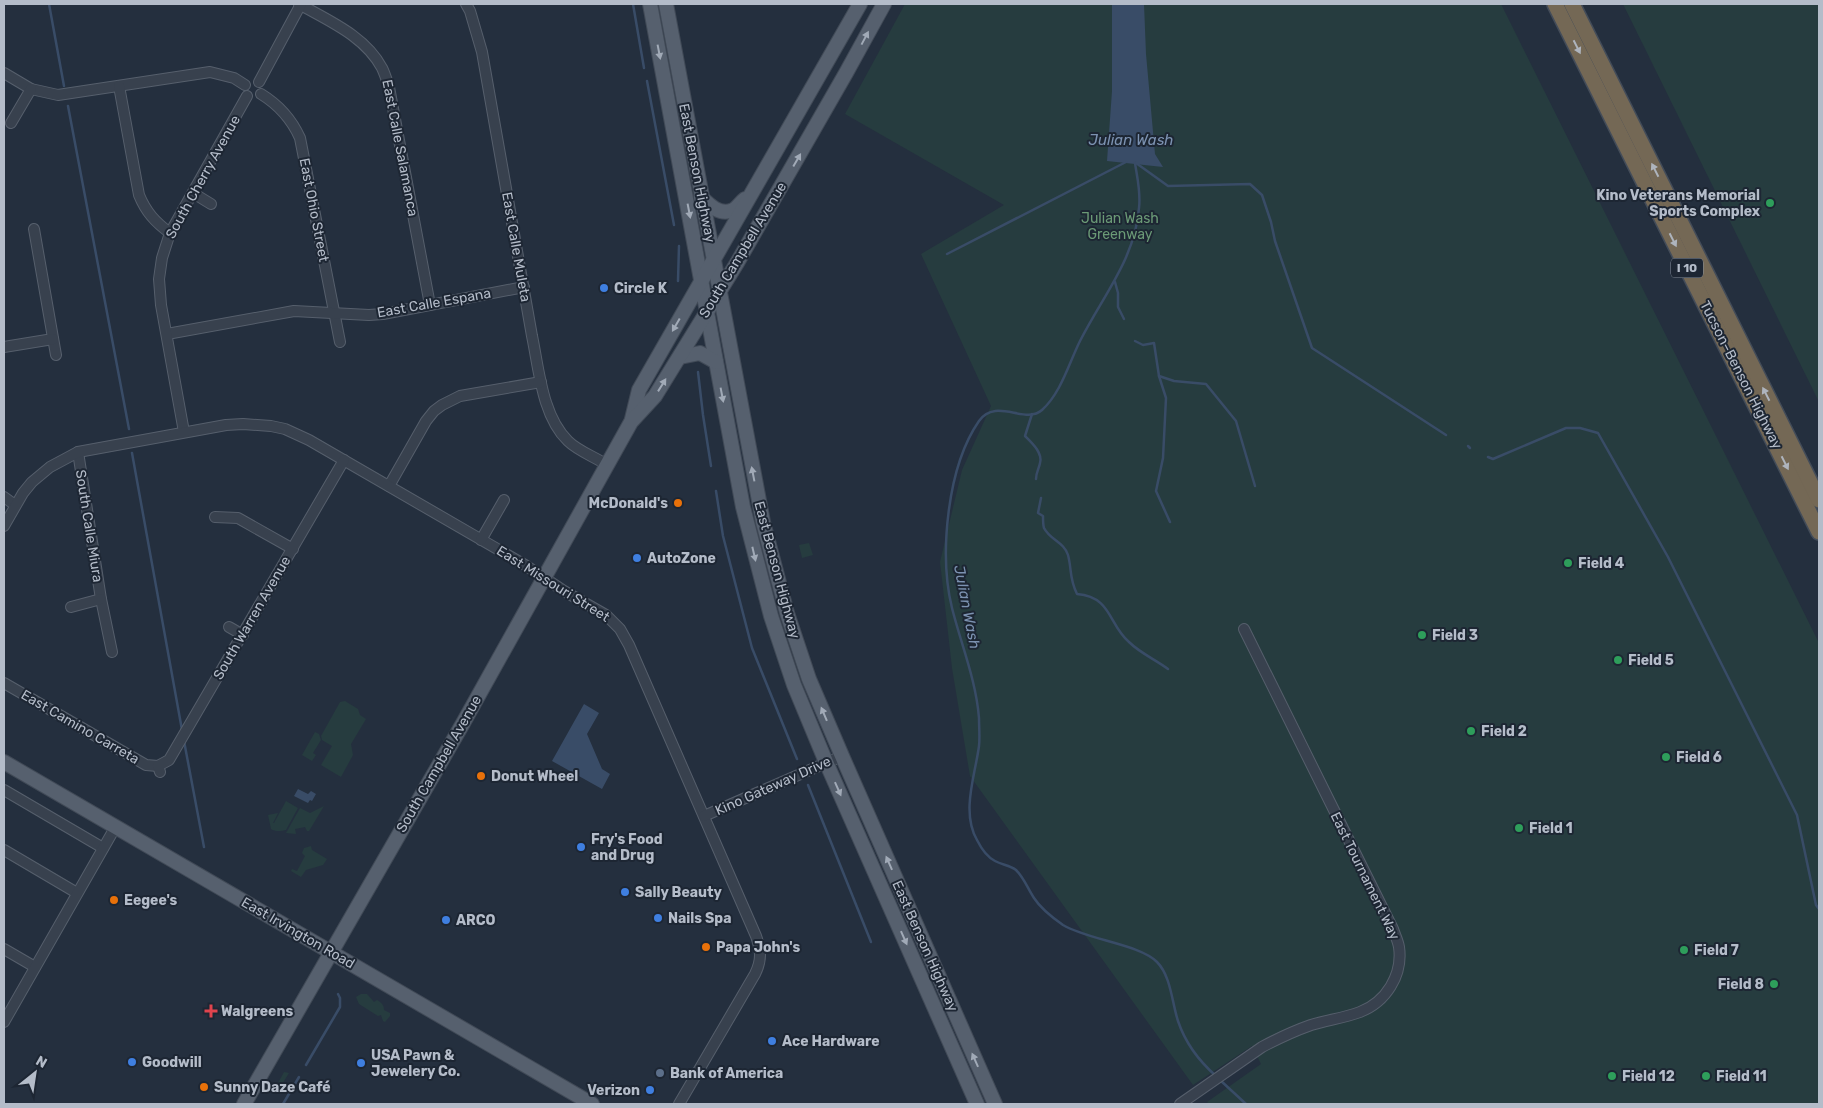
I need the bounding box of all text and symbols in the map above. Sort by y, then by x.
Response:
one-way arrow [861,31,869,46]
one-way arrow [1573,40,1581,55]
one-way arrow [655,44,663,60]
street label: East Calle Salamanca [378,78,422,218]
street label: East Benson Highway [675,102,719,244]
street label: South Cherry Avenue [162,112,244,242]
water label: Julian Wash [1089,131,1173,149]
one-way arrow [792,153,801,166]
street label: East Ohio Street [296,157,333,264]
one-way arrow [1650,163,1658,177]
street label: South Campbell Avenue [696,179,790,321]
place label: Kino Veterans Memorial Sports Complex [1596,187,1761,220]
street label: East Calle Muleta [498,191,534,303]
marker: Kino Veterans Memorial Sports Complex [1764,197,1776,209]
one-way arrow [685,204,693,220]
park label: Julian Wash Greenway [1081,210,1159,243]
one-way arrow [1669,232,1677,247]
road number: I 10 [1671,258,1703,278]
place label: Circle K [614,280,668,297]
marker: Circle K [598,282,610,294]
street label: East Calle Espana [376,285,492,321]
street label: Tucson–Benson Highway [1696,298,1786,452]
one-way arrow [672,317,680,332]
one-way arrow [658,378,667,391]
one-way arrow [1762,386,1770,401]
one-way arrow [718,387,726,403]
one-way arrow [1781,456,1789,470]
one-way arrow [749,466,757,482]
street label: South Calle Miura [72,469,106,583]
place label: McDonald's [589,495,668,512]
marker: McDonald's [672,497,684,509]
street label: East Benson Highway [750,499,804,641]
street label: East Missouri Street [493,542,613,626]
one-way arrow [750,547,758,562]
place label: AutoZone [647,550,716,567]
marker: AutoZone [631,552,643,564]
street label: South Warren Avenue [210,553,294,683]
place label: Field 4 [1578,555,1625,572]
marker: Field 4 [1562,557,1574,569]
water label: Julian Wash [950,564,984,650]
place label: Field 3 [1432,627,1478,644]
marker: Field 3 [1416,629,1428,641]
place label: Field 5 [1628,652,1674,669]
marker: Field 5 [1612,654,1624,666]
street label: East Camino Carreta [18,686,142,768]
street label: South Campbell Avenue [393,692,485,836]
one-way arrow [820,707,828,721]
place label: Field 2 [1481,723,1527,740]
marker: Field 2 [1465,725,1477,737]
place label: Field 6 [1676,749,1722,766]
marker: Field 6 [1660,751,1672,763]
street label: Kino Gateway Drive [712,753,834,819]
place label: Donut Wheel [491,768,578,785]
marker: Donut Wheel [475,770,487,782]
one-way arrow [835,782,843,796]
street label: East Tournament Way [1327,809,1403,943]
place label: Field 1 [1529,820,1573,837]
marker: Field 1 [1513,822,1525,834]
place label: Fry's Food and Drug [591,831,663,864]
marker: Fry's Food and Drug [575,841,587,853]
one-way arrow [884,856,892,870]
street label: East Benson Highway [888,878,962,1014]
place label: Sally Beauty [635,884,722,901]
marker: Sally Beauty [619,886,631,898]
place label: Eegee's [124,892,178,909]
marker: Eegee's [108,894,120,906]
street label: East Irvington Road [238,894,358,972]
place label: Nails Spa [668,910,731,927]
place label: ARCO [456,912,495,929]
marker: Nails Spa [652,912,664,924]
marker: ARCO [440,914,452,926]
one-way arrow [900,931,908,945]
place label: Papa John's [716,939,801,956]
marker: Papa John's [700,941,712,953]
place label: Field 7 [1694,942,1739,959]
marker: Field 7 [1678,944,1690,956]
place label: Field 8 [1718,976,1764,993]
marker: Field 8 [1768,978,1780,990]
place label: Walgreens [221,1003,293,1020]
marker: Walgreens [205,1005,217,1017]
place label: Ace Hardware [782,1033,880,1050]
marker: Ace Hardware [766,1035,778,1047]
place label: USA Pawn & Jewelery Co. [371,1047,460,1080]
north arrow [10,1048,60,1098]
text: N [33,1052,50,1072]
one-way arrow [971,1053,979,1067]
place label: Goodwill [142,1054,202,1071]
marker: Goodwill [126,1056,138,1068]
marker: USA Pawn & Jewelery Co. [355,1057,367,1069]
place label: Bank of America [670,1065,783,1082]
marker: Bank of America [654,1067,666,1079]
place label: Field 12 [1622,1068,1675,1085]
place label: Field 11 [1716,1068,1767,1085]
marker: Field 12 [1606,1070,1618,1082]
marker: Field 11 [1700,1070,1712,1082]
place label: Sunny Daze Café [214,1079,331,1096]
marker: Sunny Daze Café [198,1081,210,1093]
place label: Verizon [587,1082,640,1099]
marker: Verizon [644,1084,656,1096]

